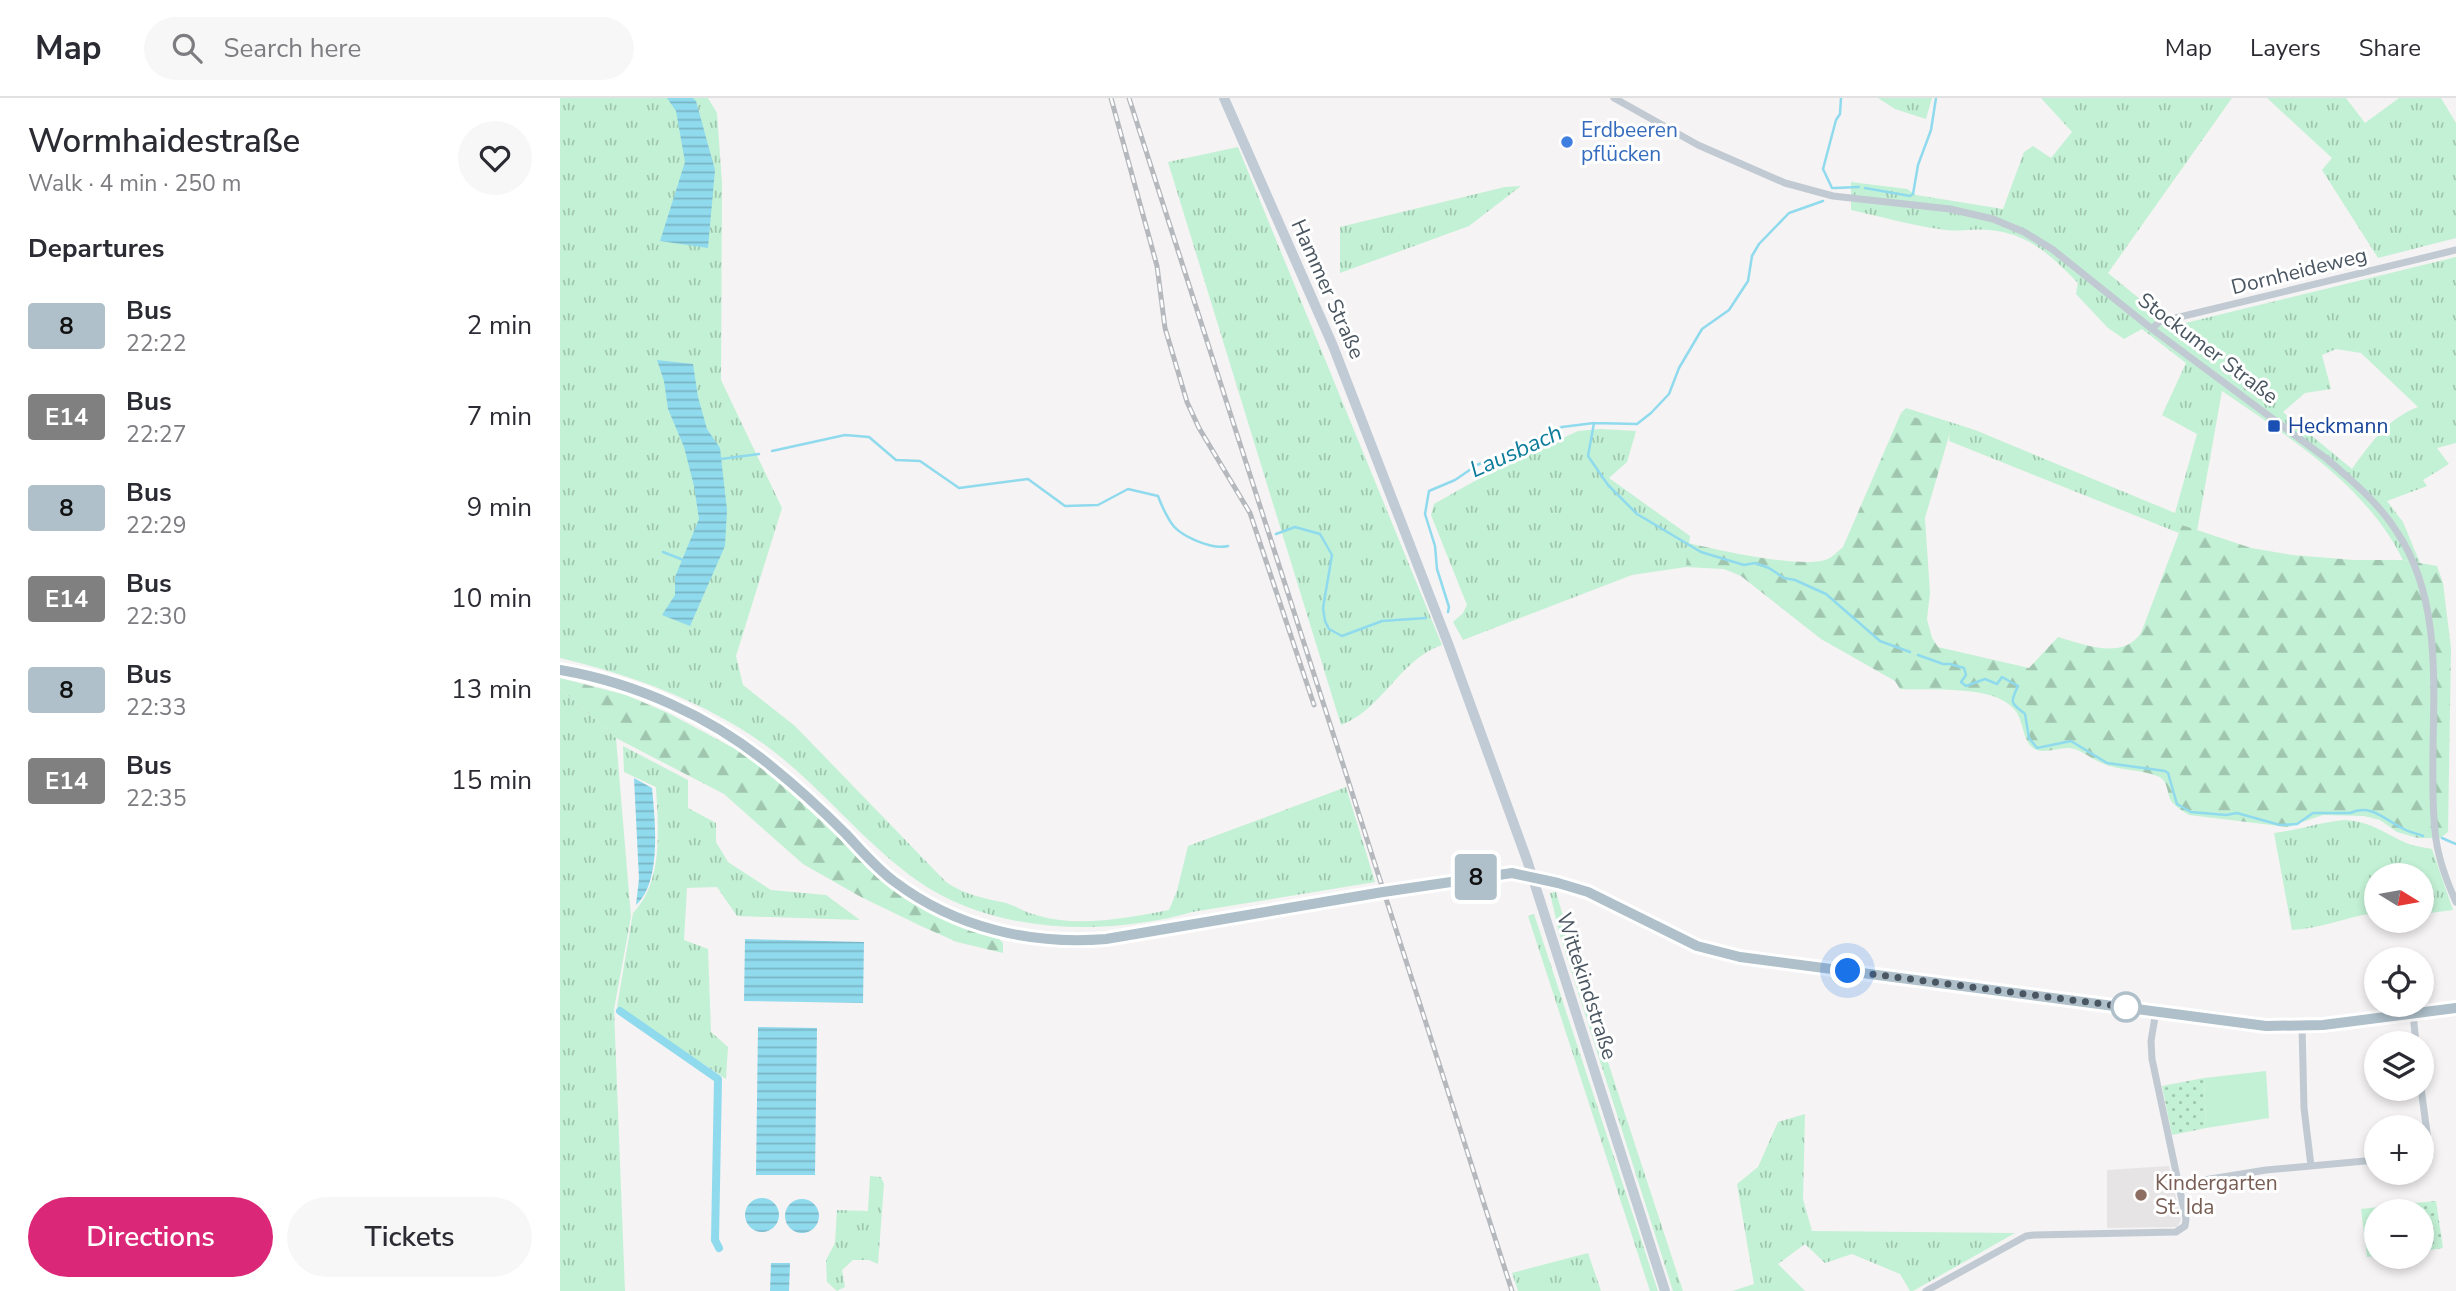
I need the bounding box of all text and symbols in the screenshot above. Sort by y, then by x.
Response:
search box [144,17,634,80]
text: Map [35,26,102,71]
icon: search [168,29,206,67]
text: Search here [224,31,361,66]
text: Map [2165,32,2212,64]
text: Layers [2250,32,2321,64]
text: Share [2359,32,2421,64]
place label: Erdbeeren pflücken [1581,116,1678,168]
text: Wormhaidestraße [28,119,300,164]
button: heart [458,121,532,195]
marker: Erdbeeren pflücken [1559,134,1575,150]
text: Walk · 4 min · 250 m [28,168,241,199]
street label: Hammer Straße [1285,215,1371,363]
text: Departures [28,231,164,266]
street label: Dornheideweg [2228,241,2370,301]
street label: Stockumer Straße [2132,286,2284,410]
text: Bus [126,293,172,328]
text: 2 min [467,308,532,343]
text: 8 [59,310,74,342]
text: 22:22 [126,328,186,359]
text: Bus [126,384,172,419]
text: 7 min [467,399,532,434]
text: E14 [45,401,88,433]
place label: Heckmann [2288,412,2388,440]
water label: Lausbach [1465,417,1567,485]
marker: Heckmann [2266,418,2282,434]
text: 22:27 [126,419,186,450]
text: Bus [126,475,172,510]
text: 9 min [467,490,532,525]
text: 8 [59,492,74,524]
text: 22:29 [126,510,186,541]
text: Bus [126,566,172,601]
text: 10 min [451,581,532,616]
text: E14 [45,583,88,615]
text: 22:30 [126,601,186,632]
text: Bus [126,657,172,692]
text: 13 min [451,672,532,707]
text: 8 [59,674,74,706]
text: 22:33 [126,692,186,723]
text: Bus [126,748,172,783]
text: 15 min [451,763,532,798]
text: E14 [45,765,88,797]
text: 22:35 [126,783,186,814]
line badge: 8 [1453,854,1499,900]
text: 8 [1469,861,1483,893]
north arrow [2364,863,2434,933]
map controls [2364,863,2434,1269]
street label: Wittekindstraße [1550,909,1624,1063]
button: locate [2364,947,2434,1017]
your location [1830,953,1865,988]
unlabelled marker [2111,992,2141,1022]
button: layers [2364,1031,2434,1101]
button: + [2364,1115,2434,1185]
place label: Kindergarten St. Ida [2155,1169,2278,1221]
marker: Kindergarten St. Ida [2133,1187,2149,1203]
button: Directions [28,1197,273,1277]
button: Tickets [287,1197,532,1277]
button: − [2364,1199,2434,1269]

